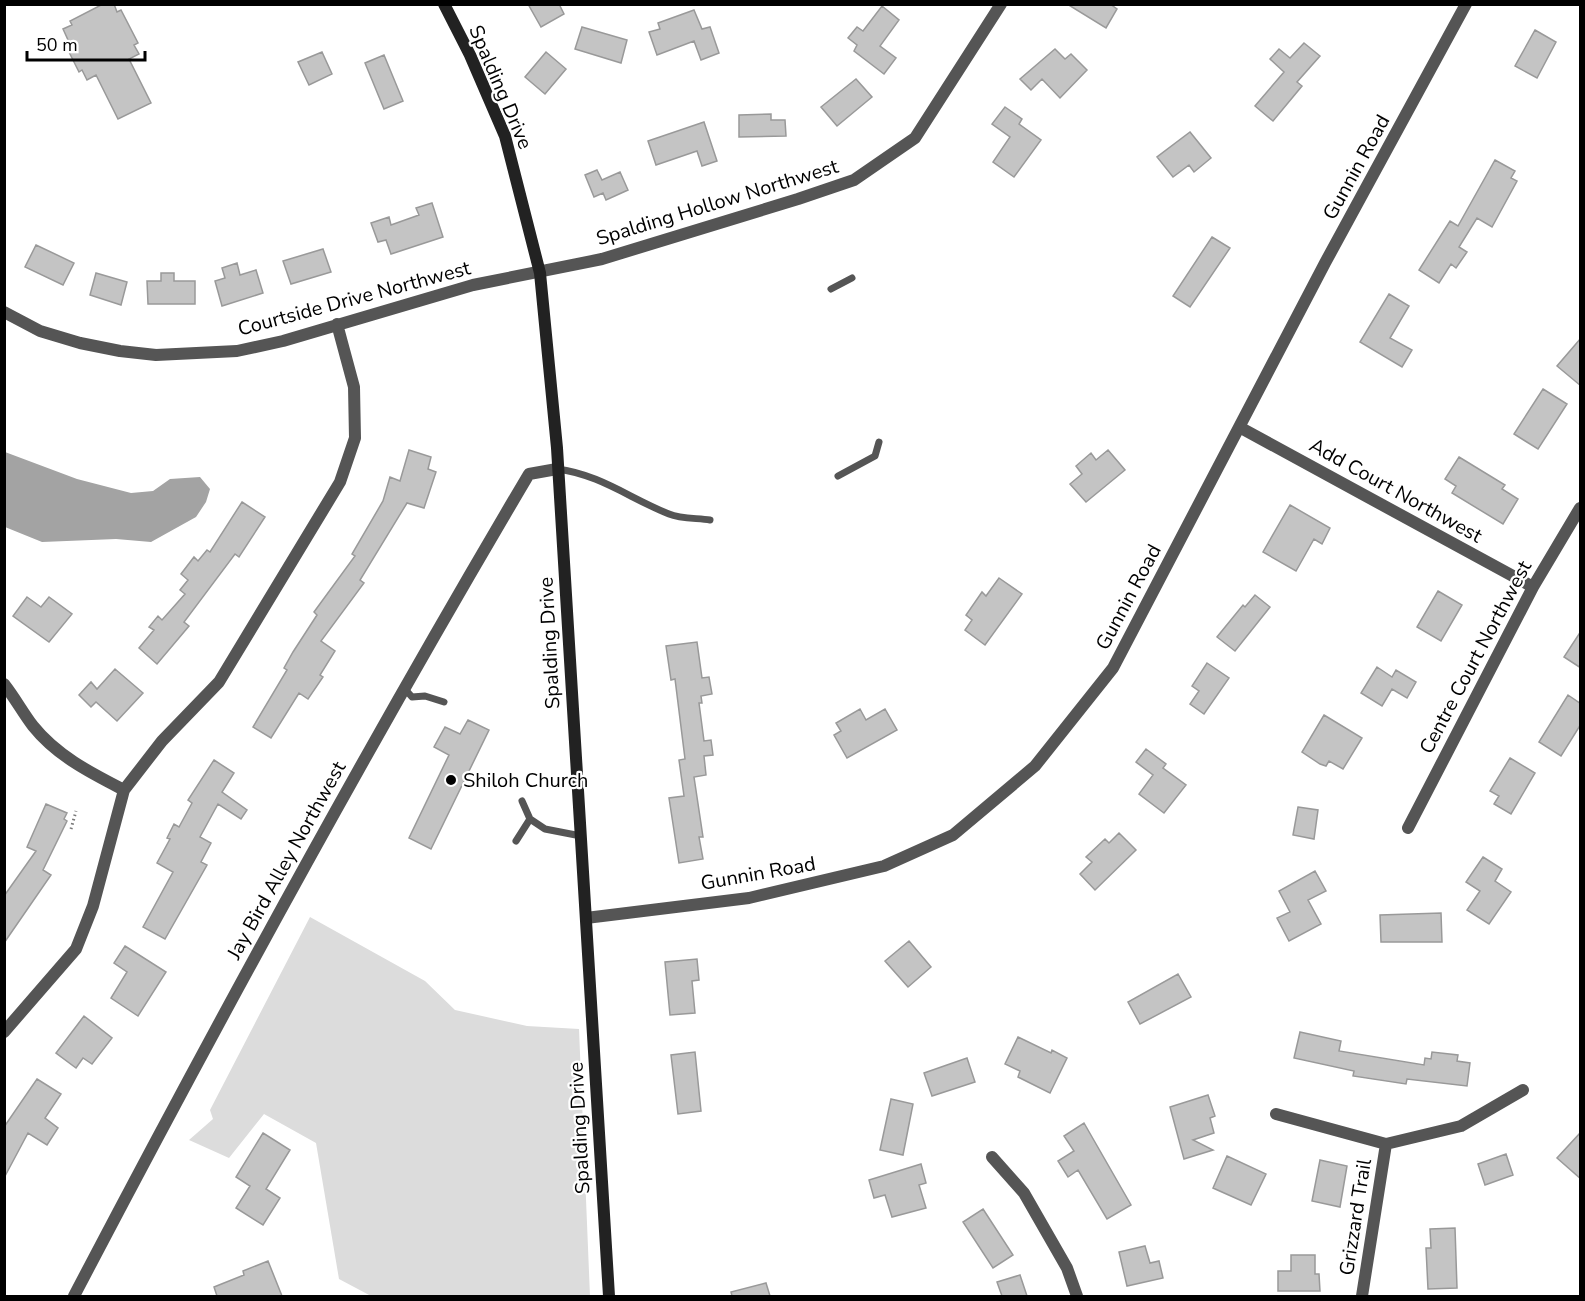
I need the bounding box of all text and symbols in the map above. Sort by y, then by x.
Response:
street label: Spalding Drive [462,21,539,153]
scale bar [27,24,146,62]
text: 50 m [36,33,78,57]
street label: Gunnin Road [1316,110,1396,225]
street label: Spalding Hollow Northwest [593,152,842,252]
street label: Courtside Drive Northwest [235,254,474,343]
street label: Add Court Northwest [1305,432,1488,550]
street label: Gunnin Road [1089,540,1168,655]
street label: Centre Court Northwest [1413,555,1538,759]
street label: Spalding Drive [533,576,566,710]
street label: Jay Bird Alley Northwest [220,756,353,965]
place label: Shiloh Church [463,767,588,794]
marker: Shiloh Church [444,773,458,787]
street label: Gunnin Road [699,850,818,897]
street label: Spalding Drive [563,1061,596,1195]
street label: Grizzard Trail [1333,1157,1378,1277]

